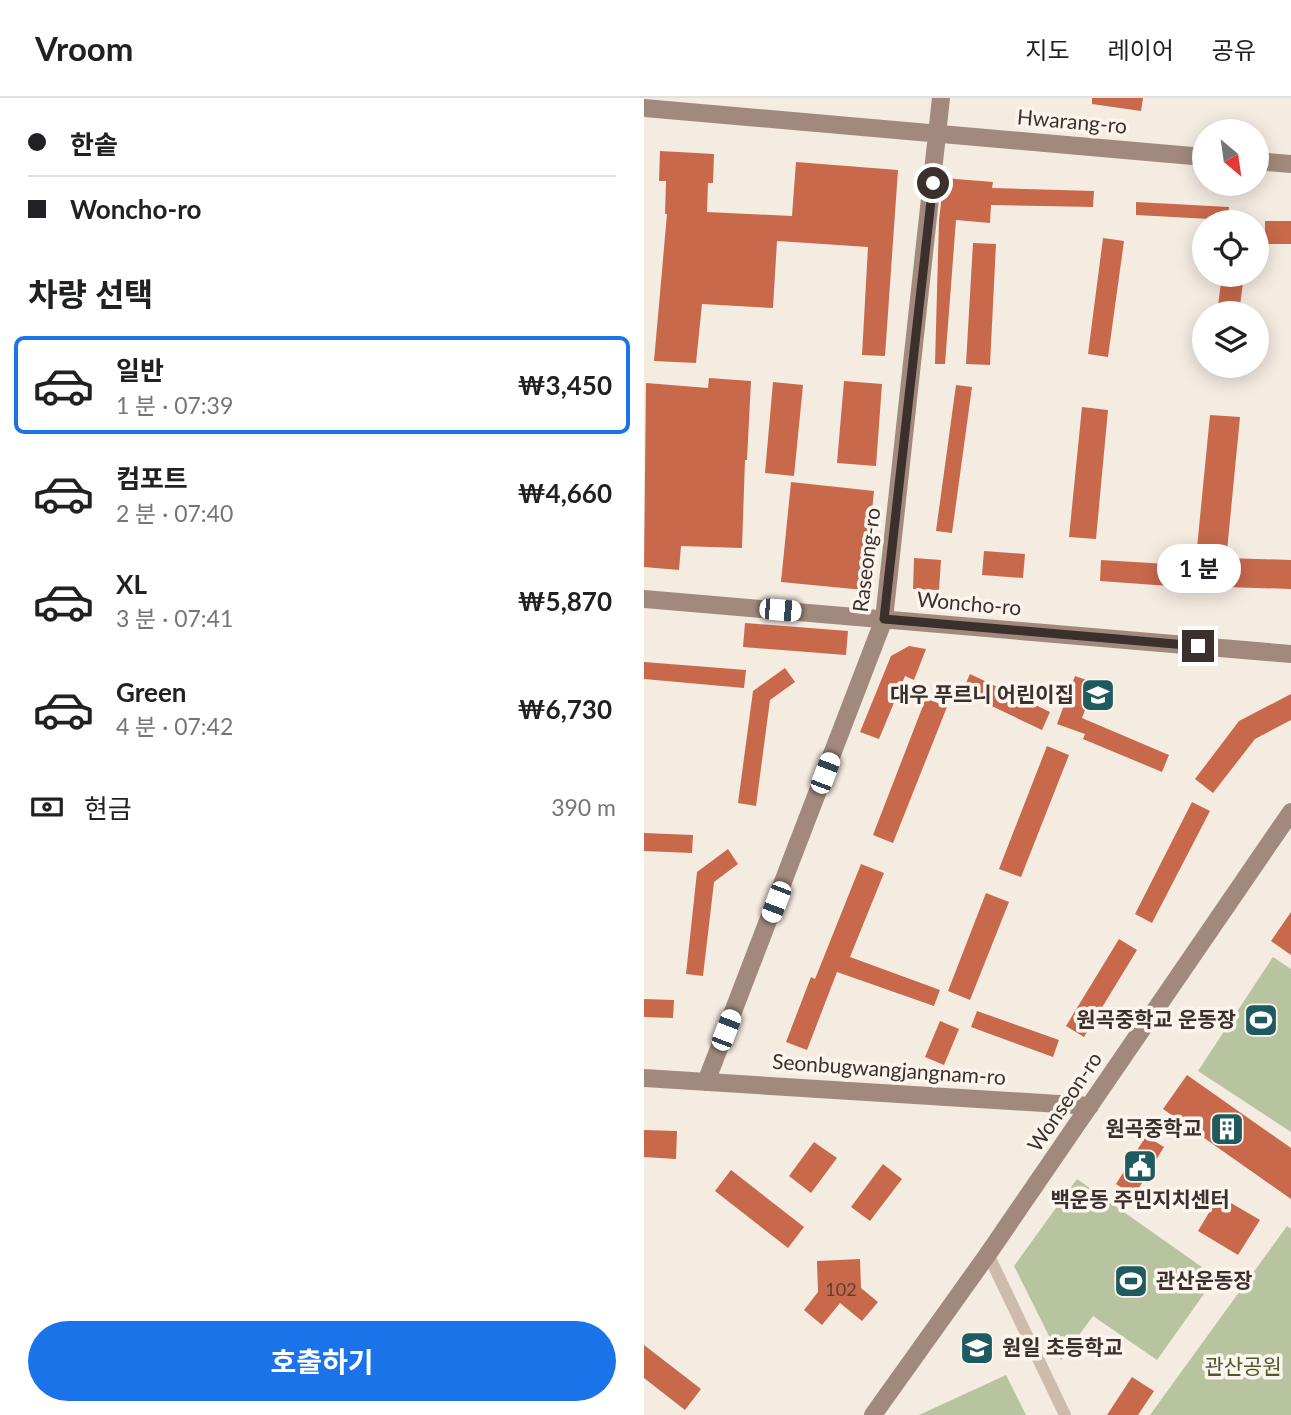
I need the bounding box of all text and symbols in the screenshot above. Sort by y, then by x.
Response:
text: Vroom [35,28,133,68]
text: 지도 [1025,35,1070,64]
text: 레이어 [1108,35,1174,64]
text: 공유 [1212,35,1256,64]
street label: Hwarang-ro [1016,103,1128,138]
north arrow [1192,119,1269,196]
map controls [1192,119,1269,378]
text: 한솥 [70,128,118,160]
route start [917,167,949,199]
text: Woncho-ro [70,193,201,225]
button: locate [1192,210,1269,287]
text: 차량 선택 [28,274,154,313]
button: layers [1192,301,1269,378]
icon: car [32,354,95,417]
text: 일반 [116,354,164,386]
text: ₩3,450 [518,369,612,401]
text: 1 분 · 07:39 [116,391,233,419]
icon: car [32,462,95,525]
text: 컴포트 [116,462,188,494]
text: ₩4,660 [518,477,612,509]
text: 2 분 · 07:40 [116,499,233,527]
street label: Raseong-ro [847,506,884,613]
callout: 1 분 [1156,545,1240,594]
text: 1 분 [1179,554,1219,582]
text: XL [116,568,147,600]
icon: car [32,570,95,633]
text: ₩5,870 [518,585,612,617]
street label: Woncho-ro [916,585,1022,620]
car [759,598,802,622]
text: 3 분 · 07:41 [116,604,233,632]
route end [1182,630,1214,662]
text: Green [116,676,186,708]
school or university icon: 대우 푸르니 어린이집 [1079,676,1117,714]
icon: car [32,678,95,741]
place label: 대우 푸르니 어린이집 [890,681,1074,706]
text: ₩6,730 [518,693,612,725]
text: 4 분 · 07:42 [116,712,233,740]
car [808,750,843,796]
icon: cash [28,788,66,826]
text: 현금 [84,792,132,824]
text: 390 m [551,793,616,821]
car [759,879,794,925]
sports icon: 원곡중학교 운동장 [1242,1001,1280,1039]
place label: 원곡중학교 운동장 [1076,1006,1236,1031]
car [709,1007,744,1053]
street label: Wonseon-ro [1021,1046,1106,1156]
street label: Seonbugwangjangnam-ro [771,1048,1007,1089]
building icon: 원곡중학교 [1208,1110,1246,1148]
place label: 원곡중학교 [1105,1115,1202,1140]
public building icon: 백운동 주민지치센터 [1121,1147,1159,1185]
place label: 백운동 주민지치센터 [1051,1186,1229,1211]
sports icon: 관산운동장 [1112,1262,1150,1300]
place label: 관산운동장 [1156,1267,1253,1292]
house number: 102 [825,1278,857,1300]
button: 호출하기 [28,1321,616,1401]
school or university icon: 원일 초등학교 [958,1329,996,1367]
place label: 원일 초등학교 [1002,1334,1123,1359]
park label: 관산공원 [1204,1353,1282,1378]

